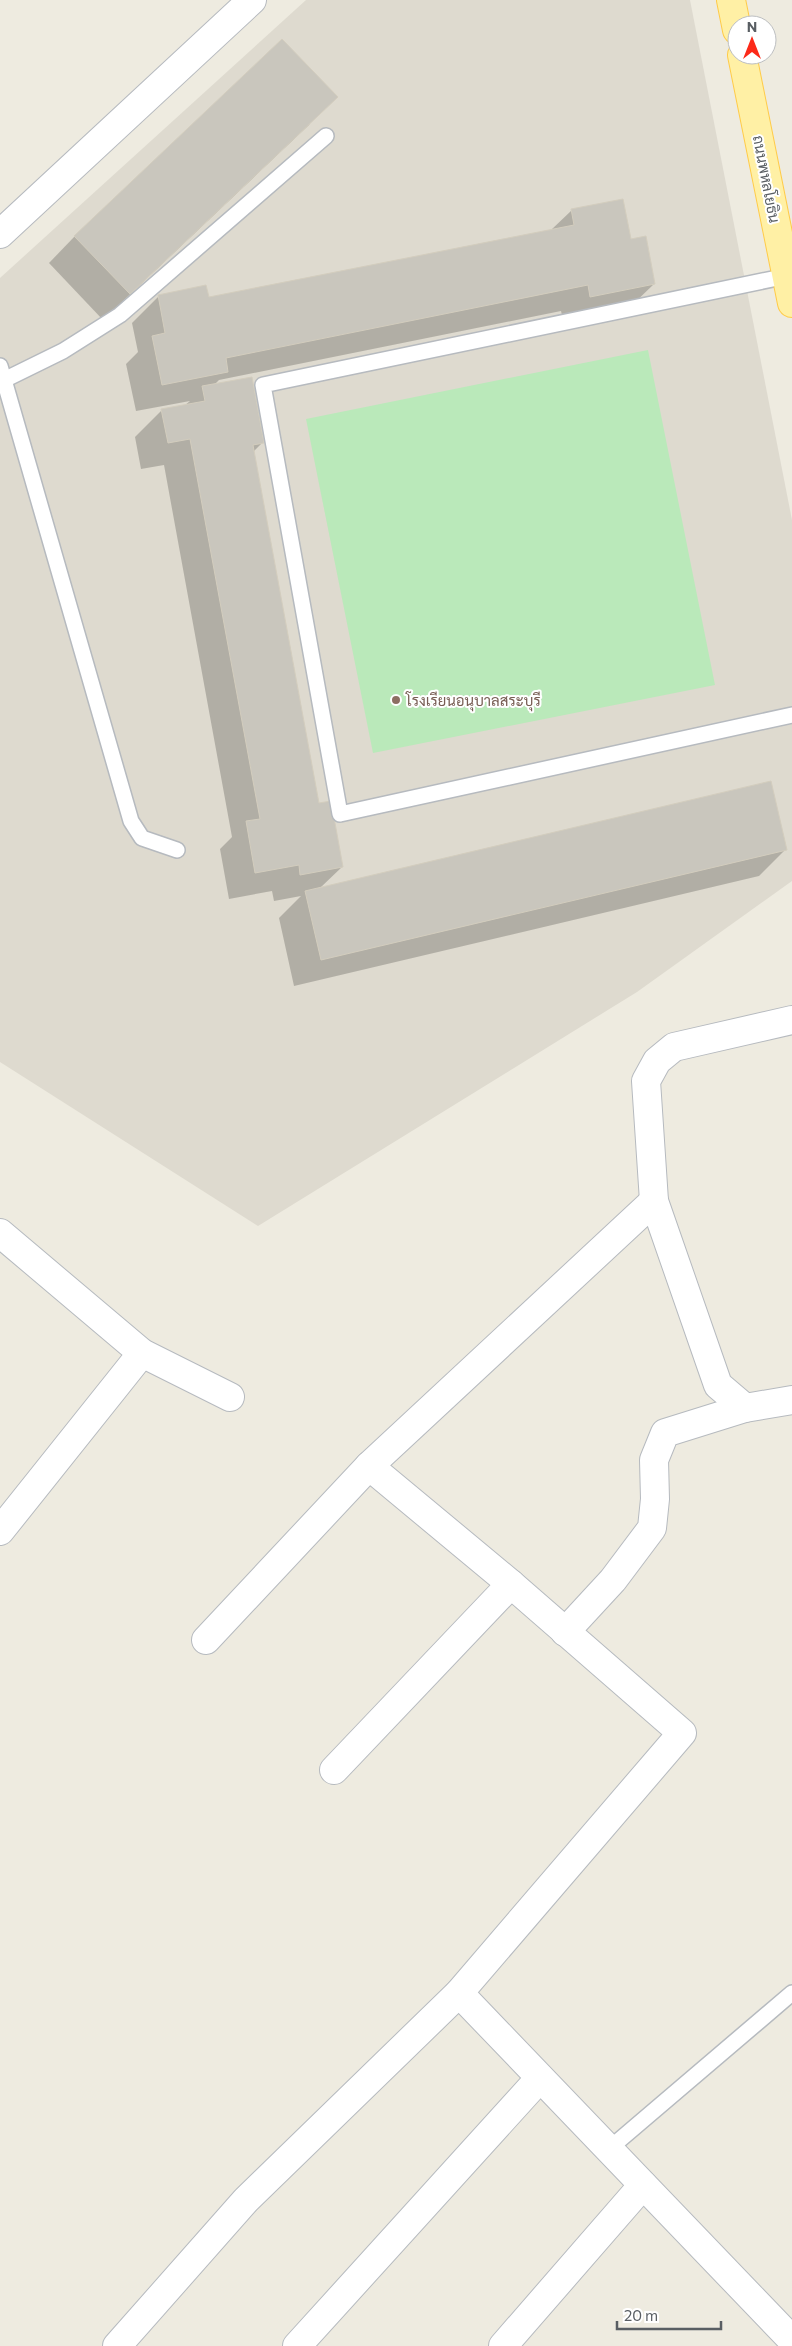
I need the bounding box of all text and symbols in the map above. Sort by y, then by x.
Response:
north arrow [727,15,777,65]
text: N [747,18,757,35]
street label: ถนนพหลโยธิน [750,134,784,224]
place label: โรงเรียนอนุบาลสระบุรี [405,691,541,712]
marker: โรงเรียนอนุบาลสระบุรี [390,694,402,706]
scale bar [617,2298,721,2330]
text: 20 m [624,2306,658,2324]

